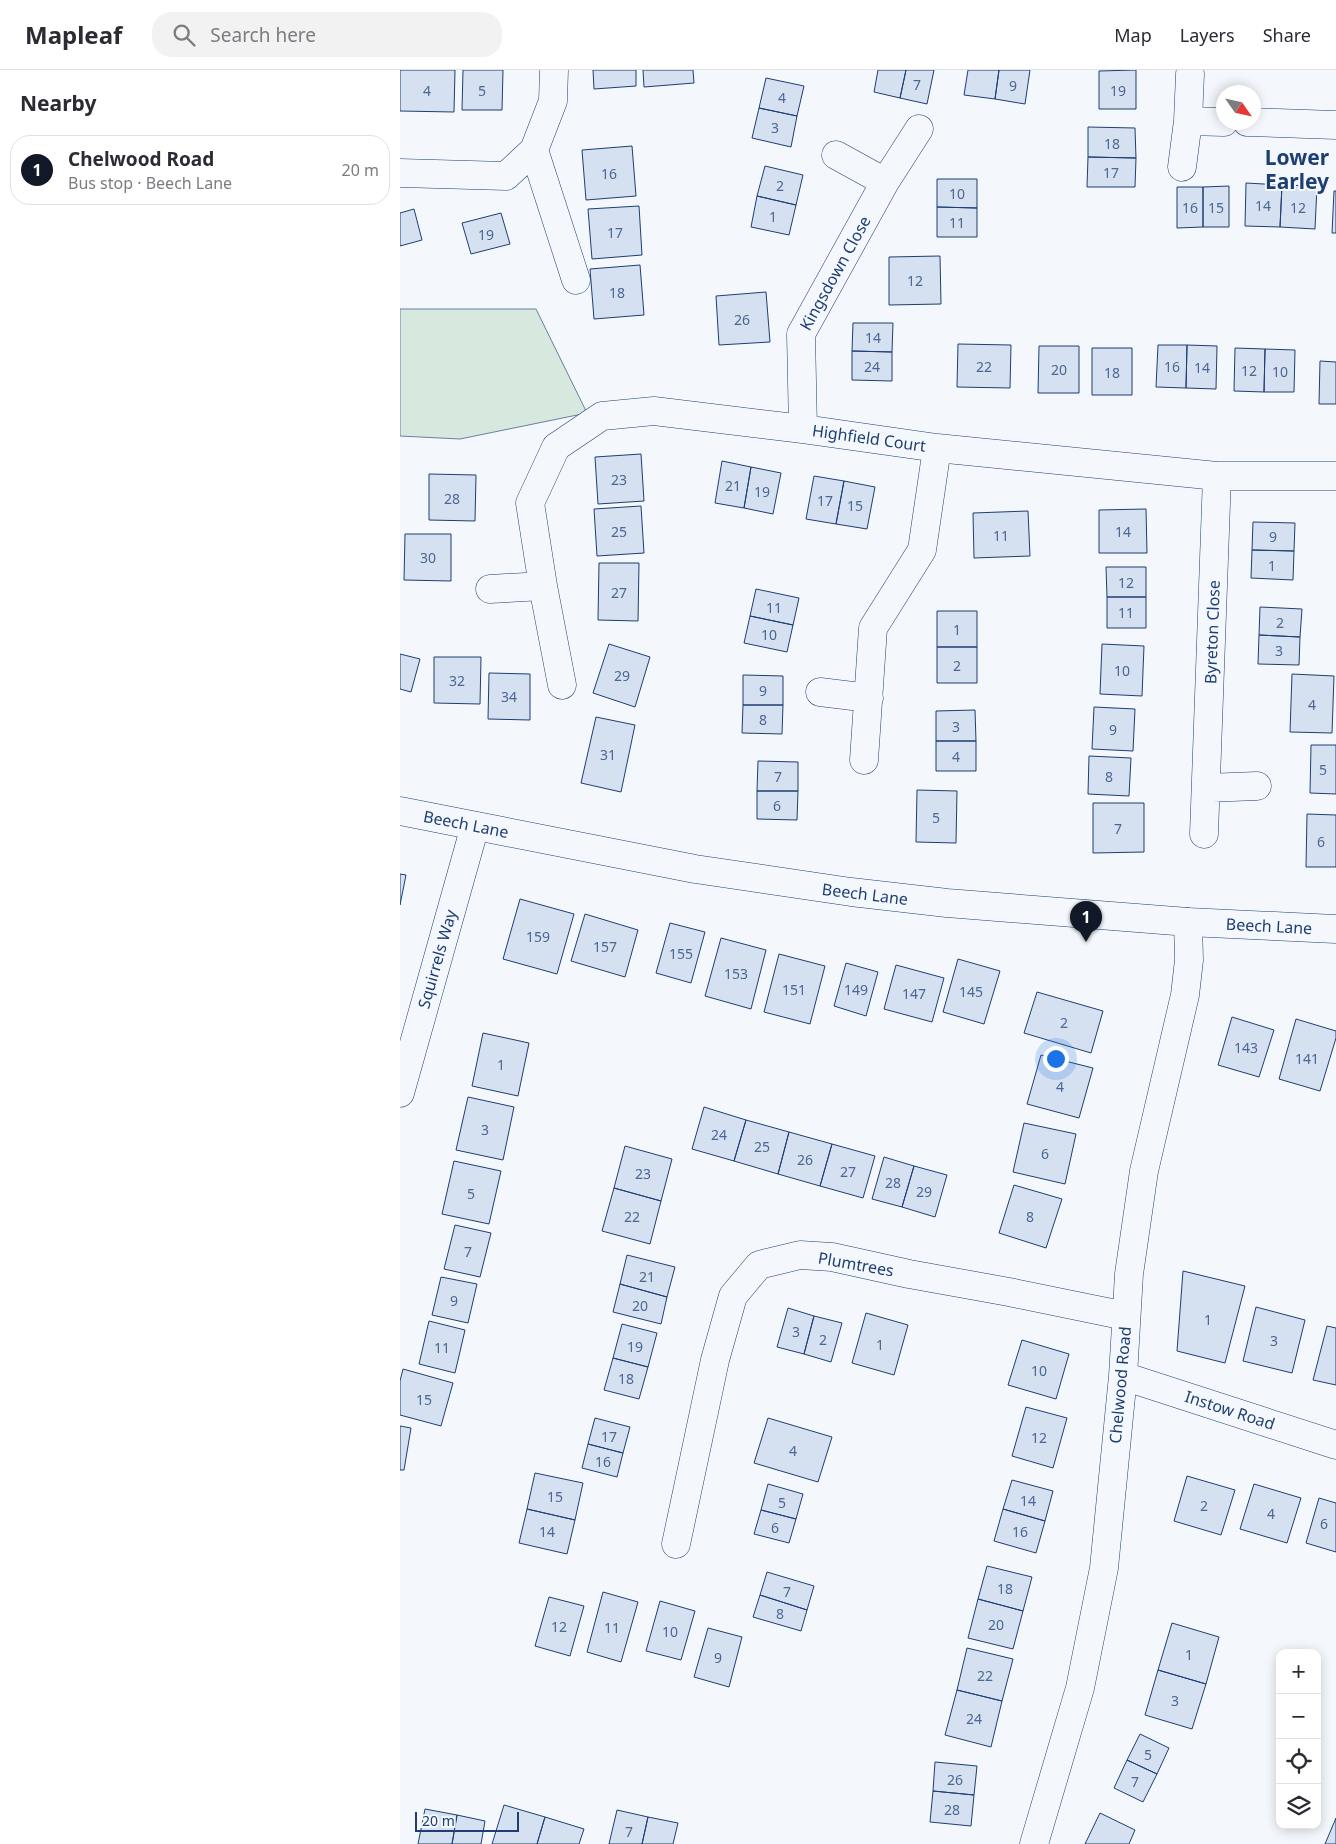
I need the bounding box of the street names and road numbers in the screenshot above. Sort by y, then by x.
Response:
street label: Kingsdown Close [794,212,876,334]
street label: Highfield Court [811,419,927,457]
street label: Byreton Close [1199,580,1225,684]
street label: Beech Lane [421,805,511,843]
street label: Beech Lane [821,878,909,910]
street label: Squirrels Way [412,906,462,1011]
street label: Beech Lane [1225,913,1313,939]
street label: Plumtrees [816,1247,896,1281]
street label: Chelwood Road [1104,1325,1136,1445]
street label: Instow Road [1182,1385,1278,1435]

